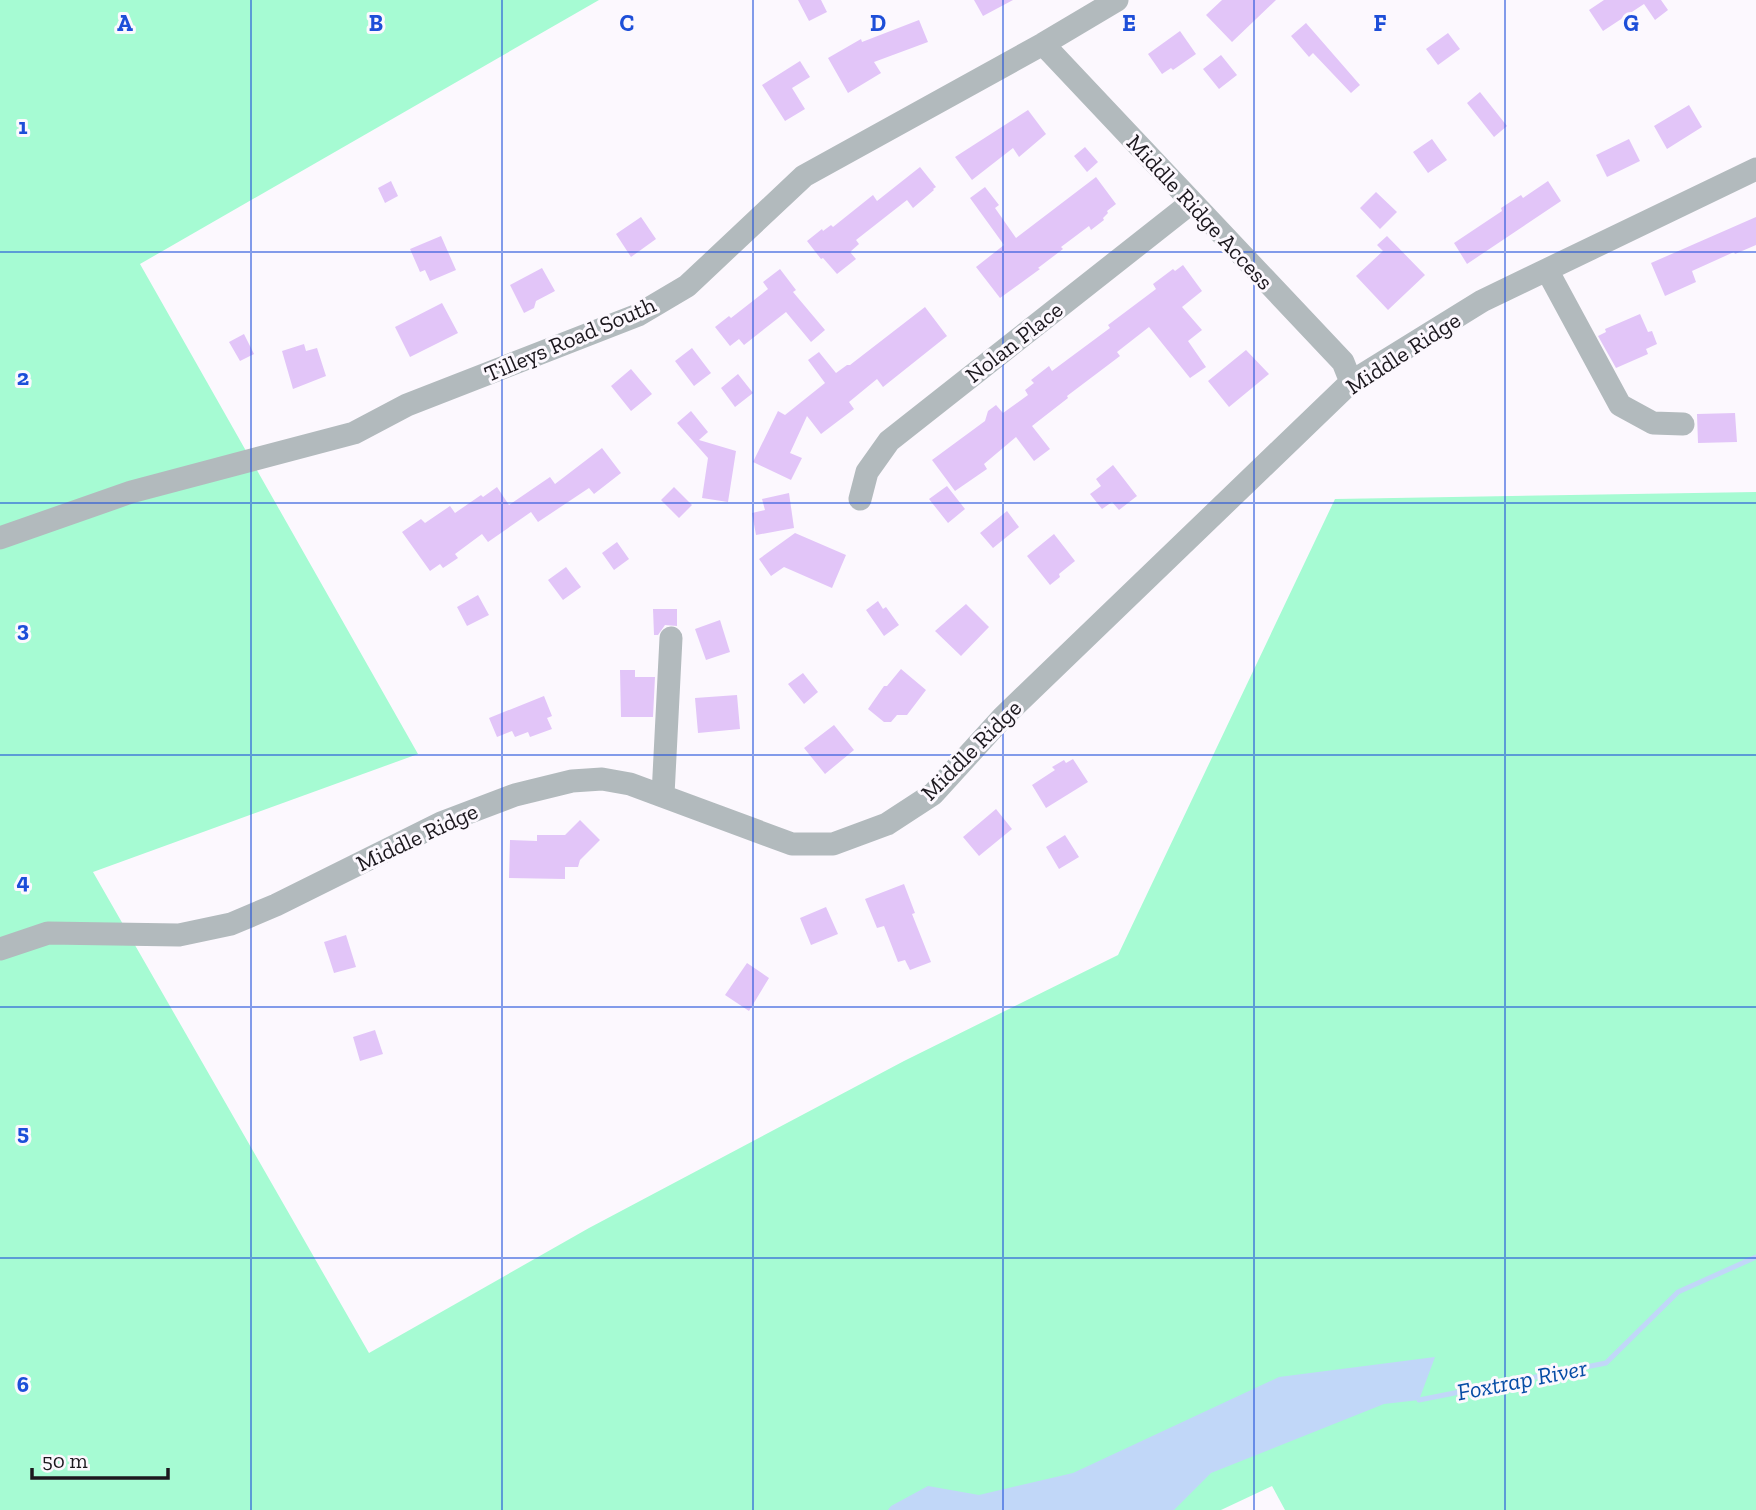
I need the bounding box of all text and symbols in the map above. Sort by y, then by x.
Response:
text: A [117,9,133,37]
text: B [369,9,383,37]
text: C [620,9,634,37]
text: D [870,9,886,37]
text: E [1122,9,1136,37]
text: F [1373,9,1387,37]
text: G [1623,9,1639,37]
text: 1 [18,112,28,140]
street label: Middle Ridge Access [1121,129,1279,295]
street label: Tilleys Road South [480,290,660,388]
street label: Nolan Place [960,295,1068,389]
street label: Middle Ridge [1341,306,1465,400]
text: 2 [17,363,29,391]
text: 3 [17,615,29,643]
street label: Middle Ridge [915,694,1027,806]
street label: Middle Ridge [352,797,482,877]
text: 4 [16,867,30,895]
text: 5 [17,1118,29,1146]
water label: Foxtrap River [1454,1353,1590,1406]
text: 6 [17,1370,29,1398]
scale bar [32,1436,168,1480]
text: 50 m [42,1448,88,1473]

